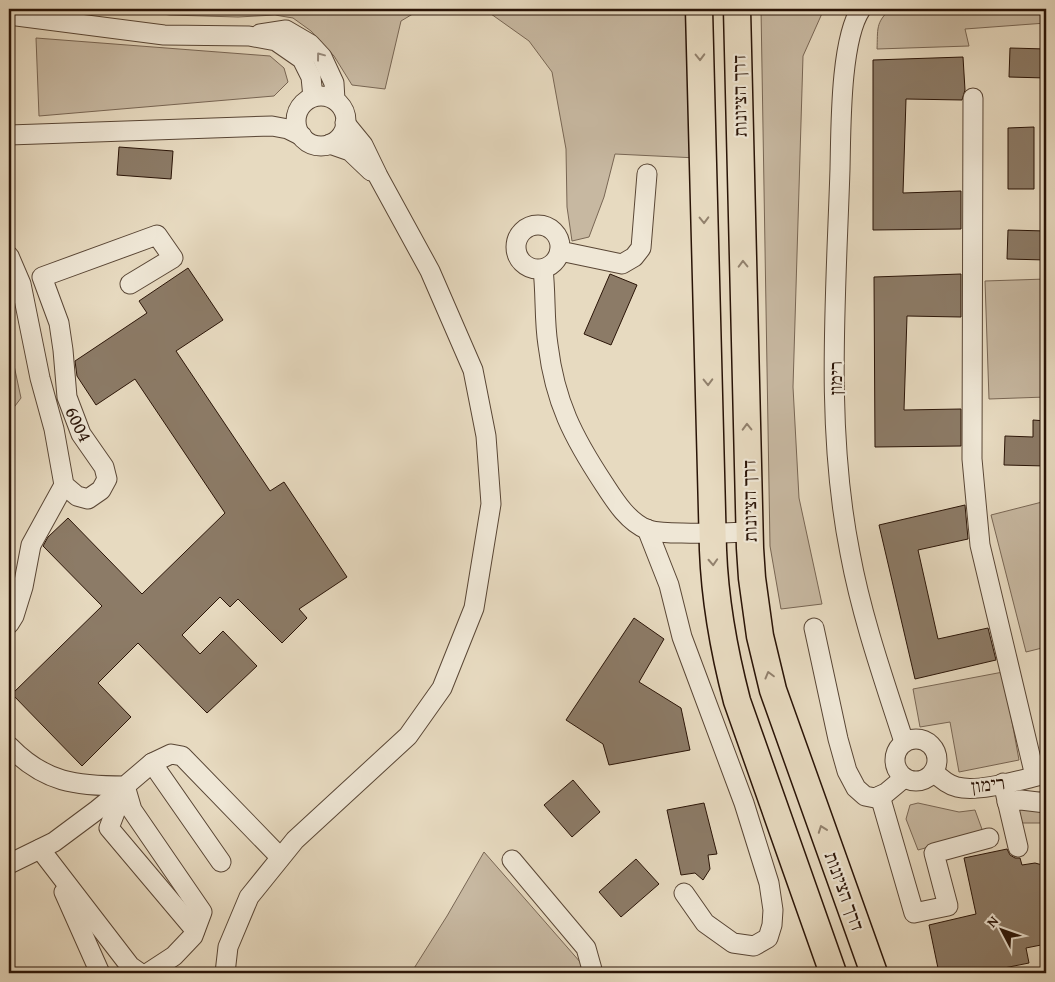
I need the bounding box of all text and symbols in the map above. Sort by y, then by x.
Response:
one-way arrow [316,52,325,61]
one-way arrow [695,54,705,62]
street label: דרך הציונות [724,55,754,137]
one-way arrow [699,216,709,224]
one-way arrow [738,260,748,268]
street label: רימון [821,361,849,395]
one-way arrow [703,379,714,387]
street label: 6004 [58,401,100,447]
one-way arrow [742,423,752,430]
street label: דרך הציונות [734,460,764,542]
one-way arrow [708,559,719,567]
one-way arrow [764,671,775,680]
street label: רימון [969,768,1007,800]
one-way arrow [818,825,828,833]
street label: דרך הציונות [818,847,872,935]
north arrow [978,904,1028,954]
text: N [982,911,1003,932]

